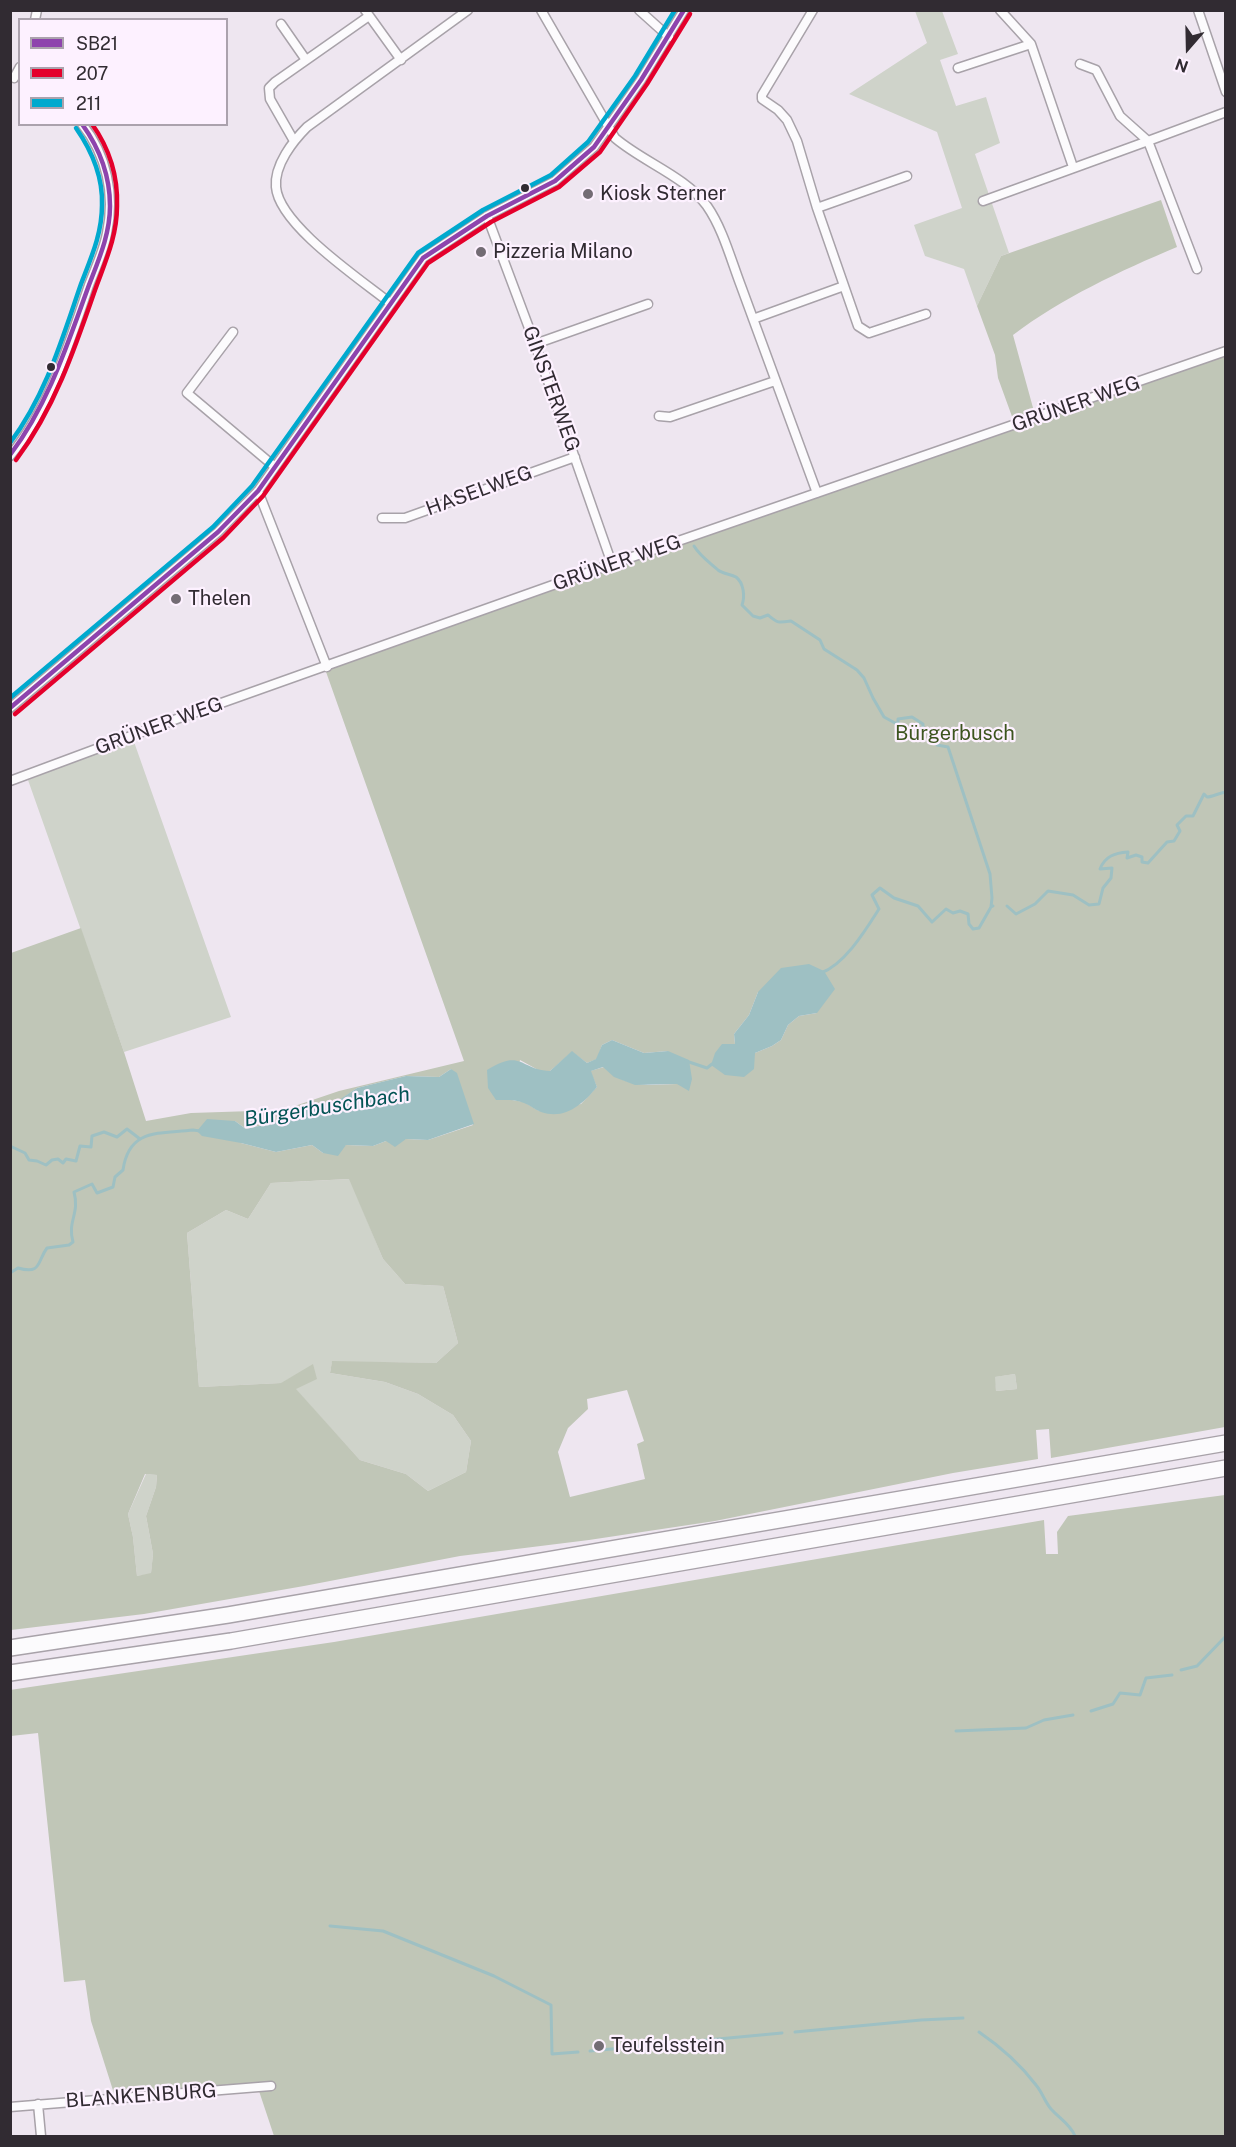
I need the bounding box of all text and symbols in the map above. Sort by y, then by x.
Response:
legend [18,18,228,126]
north arrow [1158,18,1218,78]
text: SB21 [76,33,118,54]
text: N [1173,54,1191,76]
text: 207 [76,63,108,84]
text: 211 [76,93,101,114]
unlabelled marker [519,182,531,194]
place label: Kiosk Sterner [600,182,726,206]
marker: Kiosk Sterner [581,187,595,201]
place label: Pizzeria Milano [493,240,633,264]
marker: Pizzeria Milano [474,245,488,259]
street label: GINSTERWEG [517,323,585,455]
unlabelled marker [45,361,57,373]
street label: GRÜNER WEG [1009,371,1143,437]
street label: HASELWEG [423,461,535,521]
street label: GRÜNER WEG [550,530,684,596]
place label: Thelen [188,587,251,611]
marker: Thelen [169,592,183,606]
street label: GRÜNER WEG [92,692,226,760]
park label: Bürgerbusch [895,722,1015,746]
water label: Bürgerbuschbach [242,1081,412,1133]
place label: Teufelsstein [611,2034,725,2058]
marker: Teufelsstein [592,2039,606,2053]
street label: BLANKENBURG [65,2079,217,2113]

